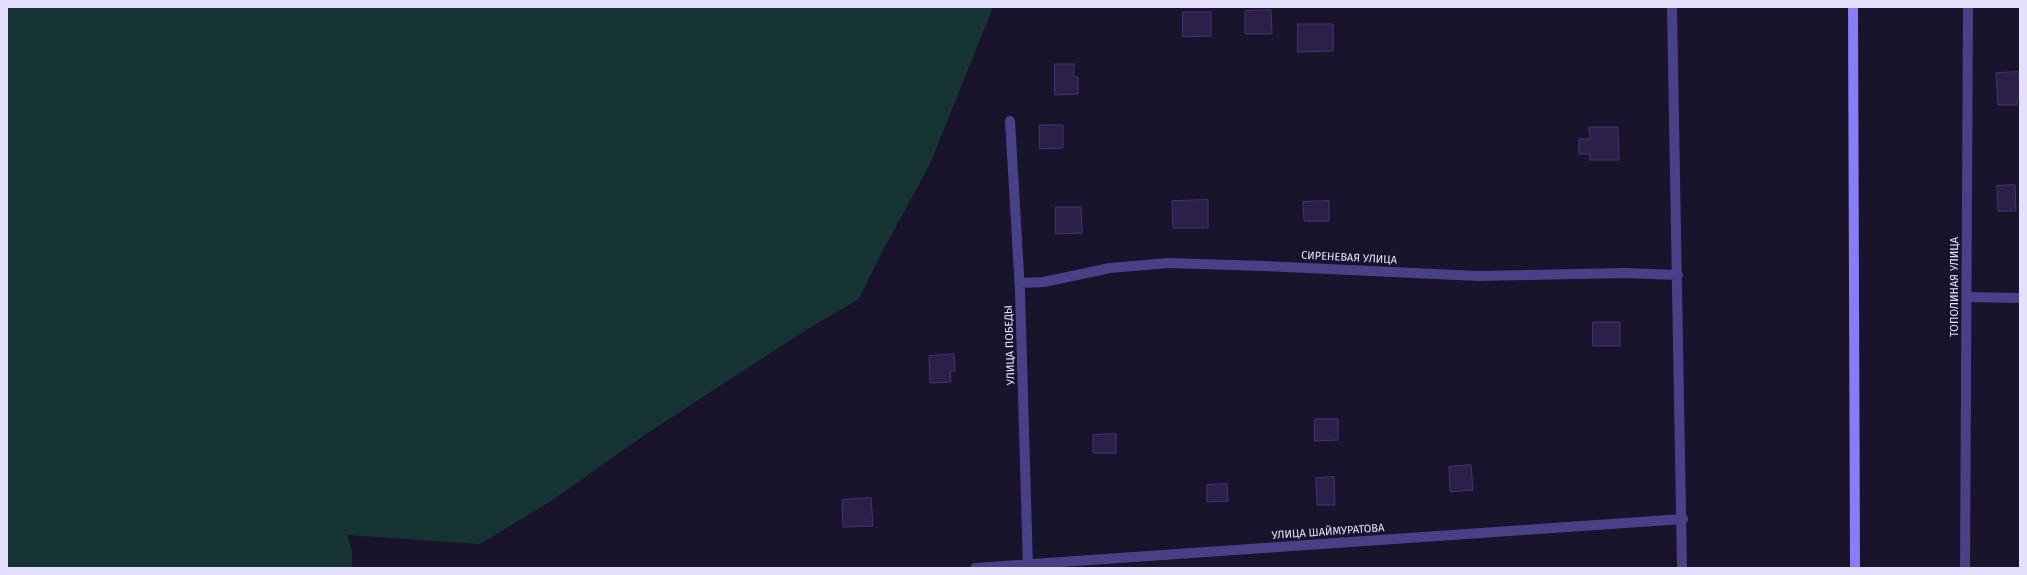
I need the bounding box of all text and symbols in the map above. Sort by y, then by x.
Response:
street label: ТОПОЛИНАЯ УЛИЦА [1948,237,1962,337]
street label: СИРЕНЕВАЯ УЛИЦА [1301,249,1397,267]
street label: УЛИЦА ПОБЕДЫ [1002,305,1018,385]
street label: УЛИЦА ШАЙМУРАТОВА [1271,521,1385,543]

